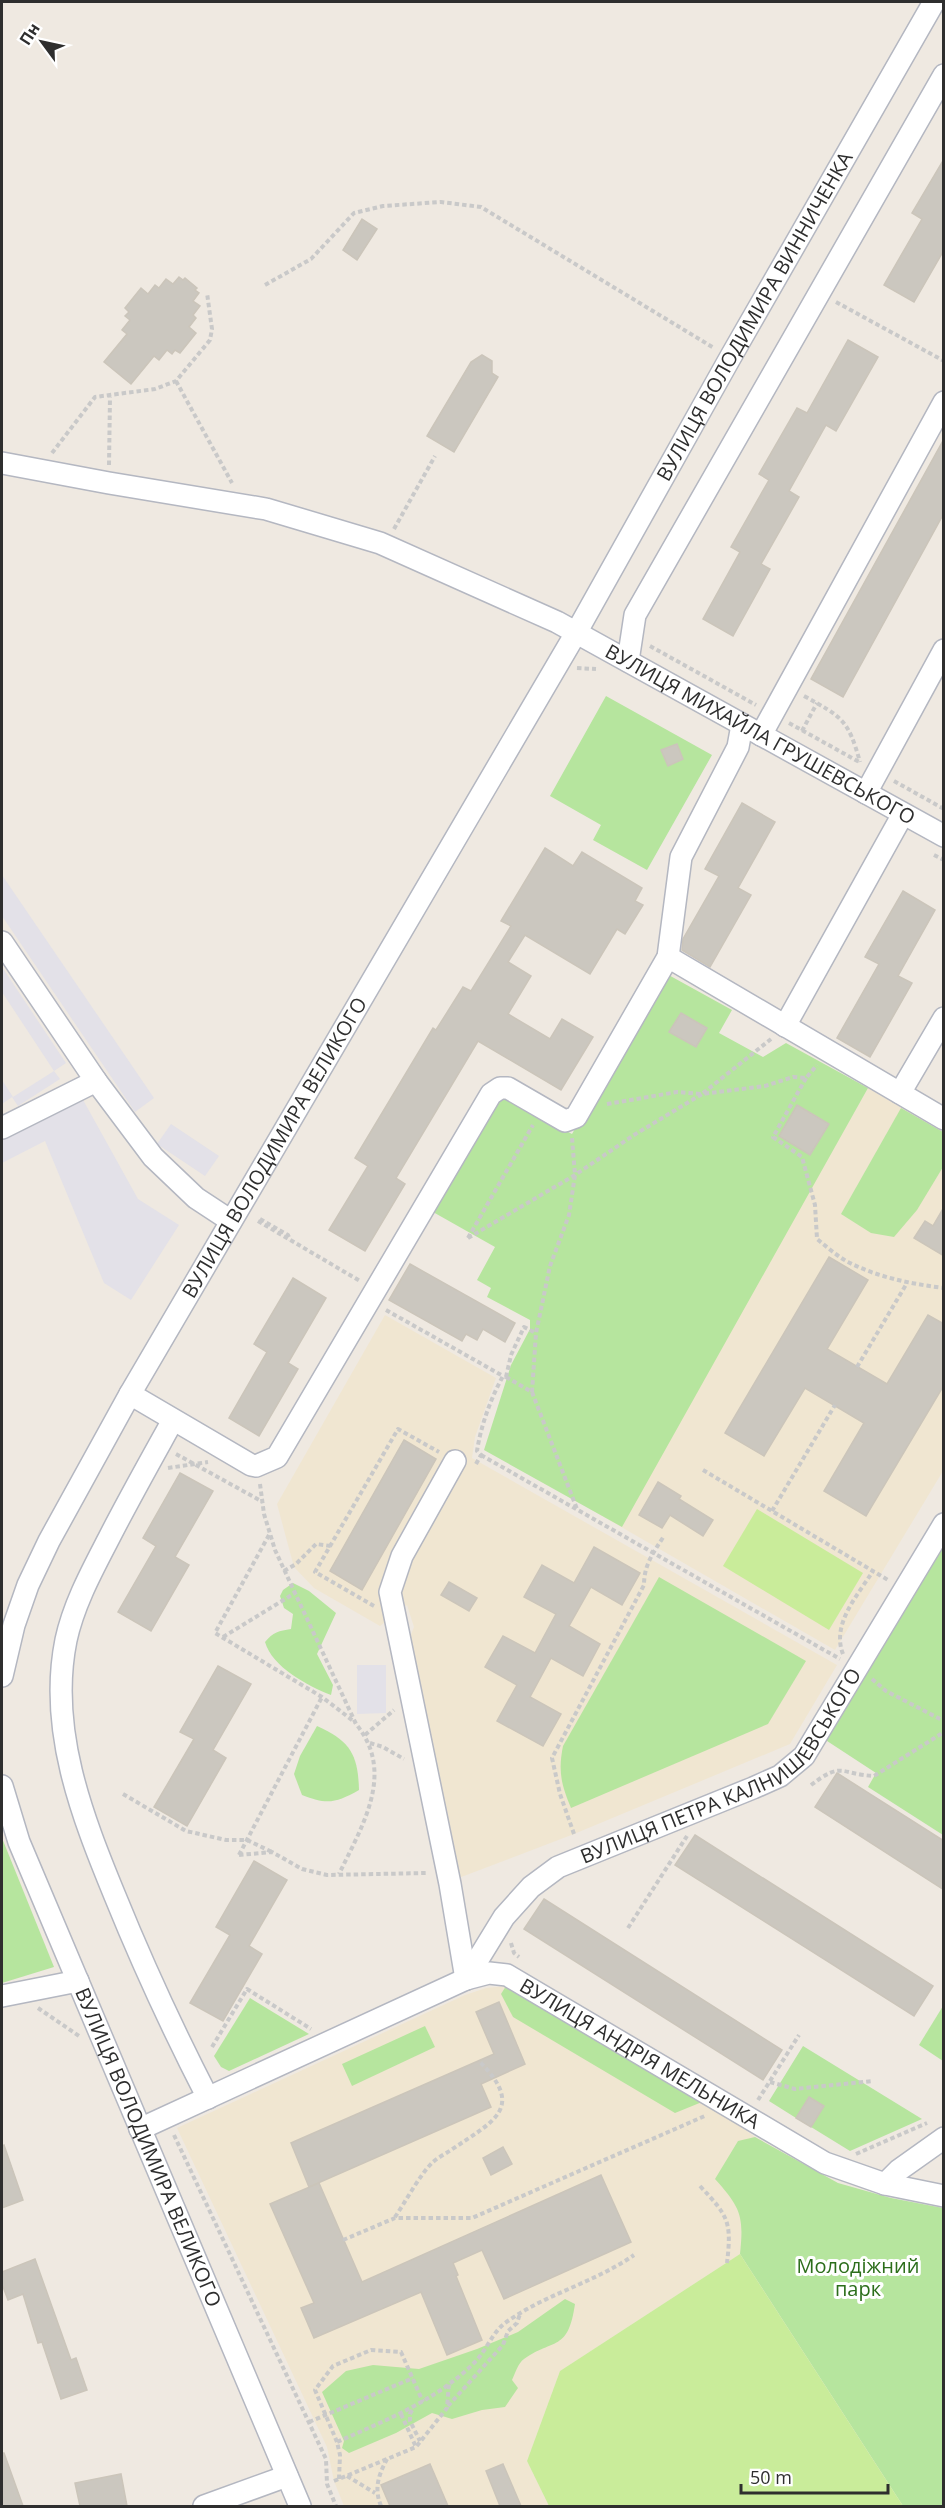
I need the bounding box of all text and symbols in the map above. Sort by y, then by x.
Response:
north arrow [12,12,72,72]
text: Пн [14,18,45,49]
street label: ВУЛИЦЯ ВОЛОДИМИРА ВИННИЧЕНКА [650,146,859,486]
street label: ВУЛИЦЯ МИХАЙЛА ГРУШЕВСЬКОГО [601,637,920,830]
street label: ВУЛИЦЯ ВОЛОДИМИРА ВЕЛИКОГО [175,992,373,1303]
street label: ВУЛИЦЯ ПЕТРА КАЛНИШЕВСЬКОГО [576,1663,867,1870]
street label: ВУЛИЦЯ АНДРІЯ МЕЛЬНИКА [515,1972,765,2135]
street label: ВУЛИЦЯ ВОЛОДИМИРА ВЕЛИКОГО [69,1983,228,2311]
park label: Молодіжний парк [797,2252,919,2302]
scale bar [741,2457,888,2495]
text: 50 m [750,2465,792,2489]

